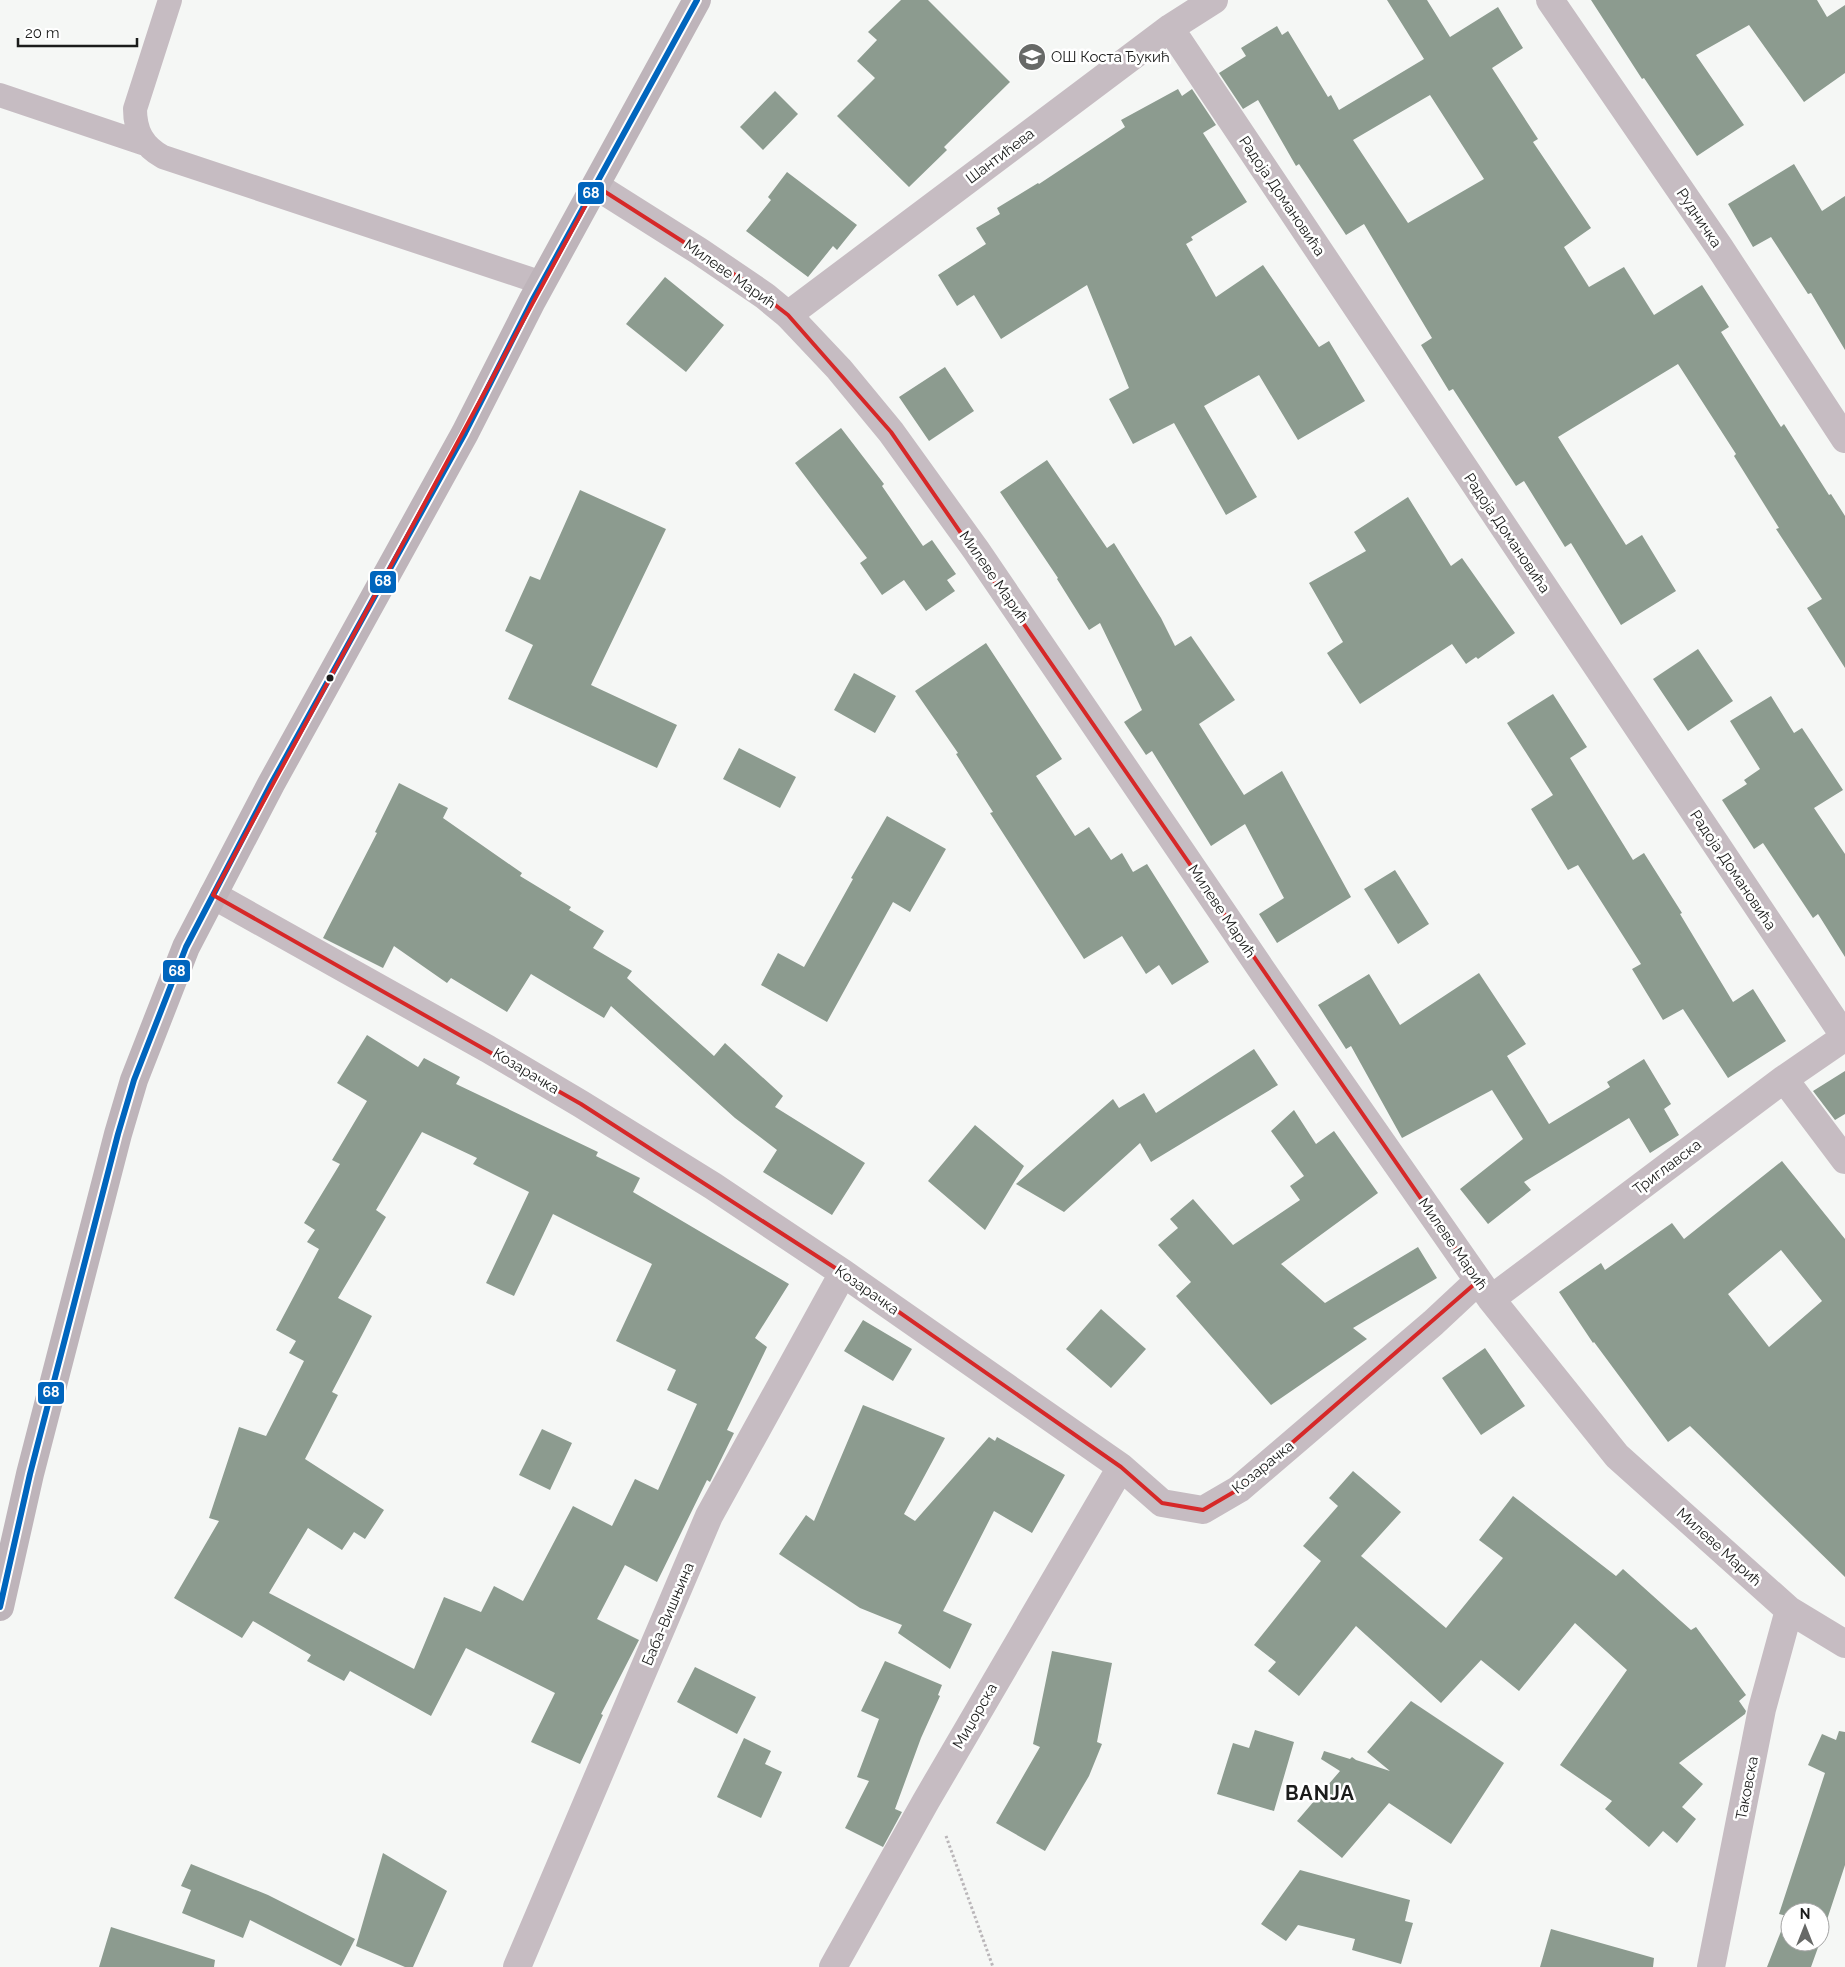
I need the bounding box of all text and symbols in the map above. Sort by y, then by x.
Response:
scale bar [18,15,136,47]
text: 20 m [25,24,60,42]
school or university icon: ОШ Коста Ђукић [1017,42,1047,72]
place label: ОШ Коста Ђукић [1051,48,1170,66]
street label: Шантићева [962,124,1038,188]
street label: Радоја Домановића [1235,133,1329,259]
line badge: 68 [577,181,605,205]
text: 68 [583,185,599,201]
street label: Рудничка [1673,185,1725,251]
street label: Милеве Марић [680,236,780,312]
street label: Радоја Домановића [1460,470,1554,596]
street label: Милеве Марић [956,527,1032,627]
line badge: 68 [369,570,397,594]
text: 68 [375,573,391,589]
unlabelled marker [325,673,335,683]
street label: Радоја Домановића [1686,807,1780,933]
street label: Милеве Марић [1184,861,1260,961]
line badge: 68 [162,959,191,983]
text: 68 [169,963,185,979]
street label: Козарачка [490,1044,562,1098]
street label: Триглавска [1629,1135,1705,1199]
street label: Милеве Марић [1415,1194,1491,1294]
street label: Козарачка [831,1261,903,1319]
line badge: 68 [37,1381,65,1405]
text: 68 [43,1384,59,1400]
street label: Козарачка [1229,1437,1297,1497]
street label: Милеве Марић [1673,1504,1765,1590]
street label: Баба-Вишњина [638,1560,698,1668]
street label: Миџорска [949,1680,1001,1752]
street label: Таковска [1732,1755,1762,1821]
district label: BANJA [1285,1781,1355,1805]
north arrow [1780,1902,1830,1952]
text: N [1800,1906,1810,1922]

